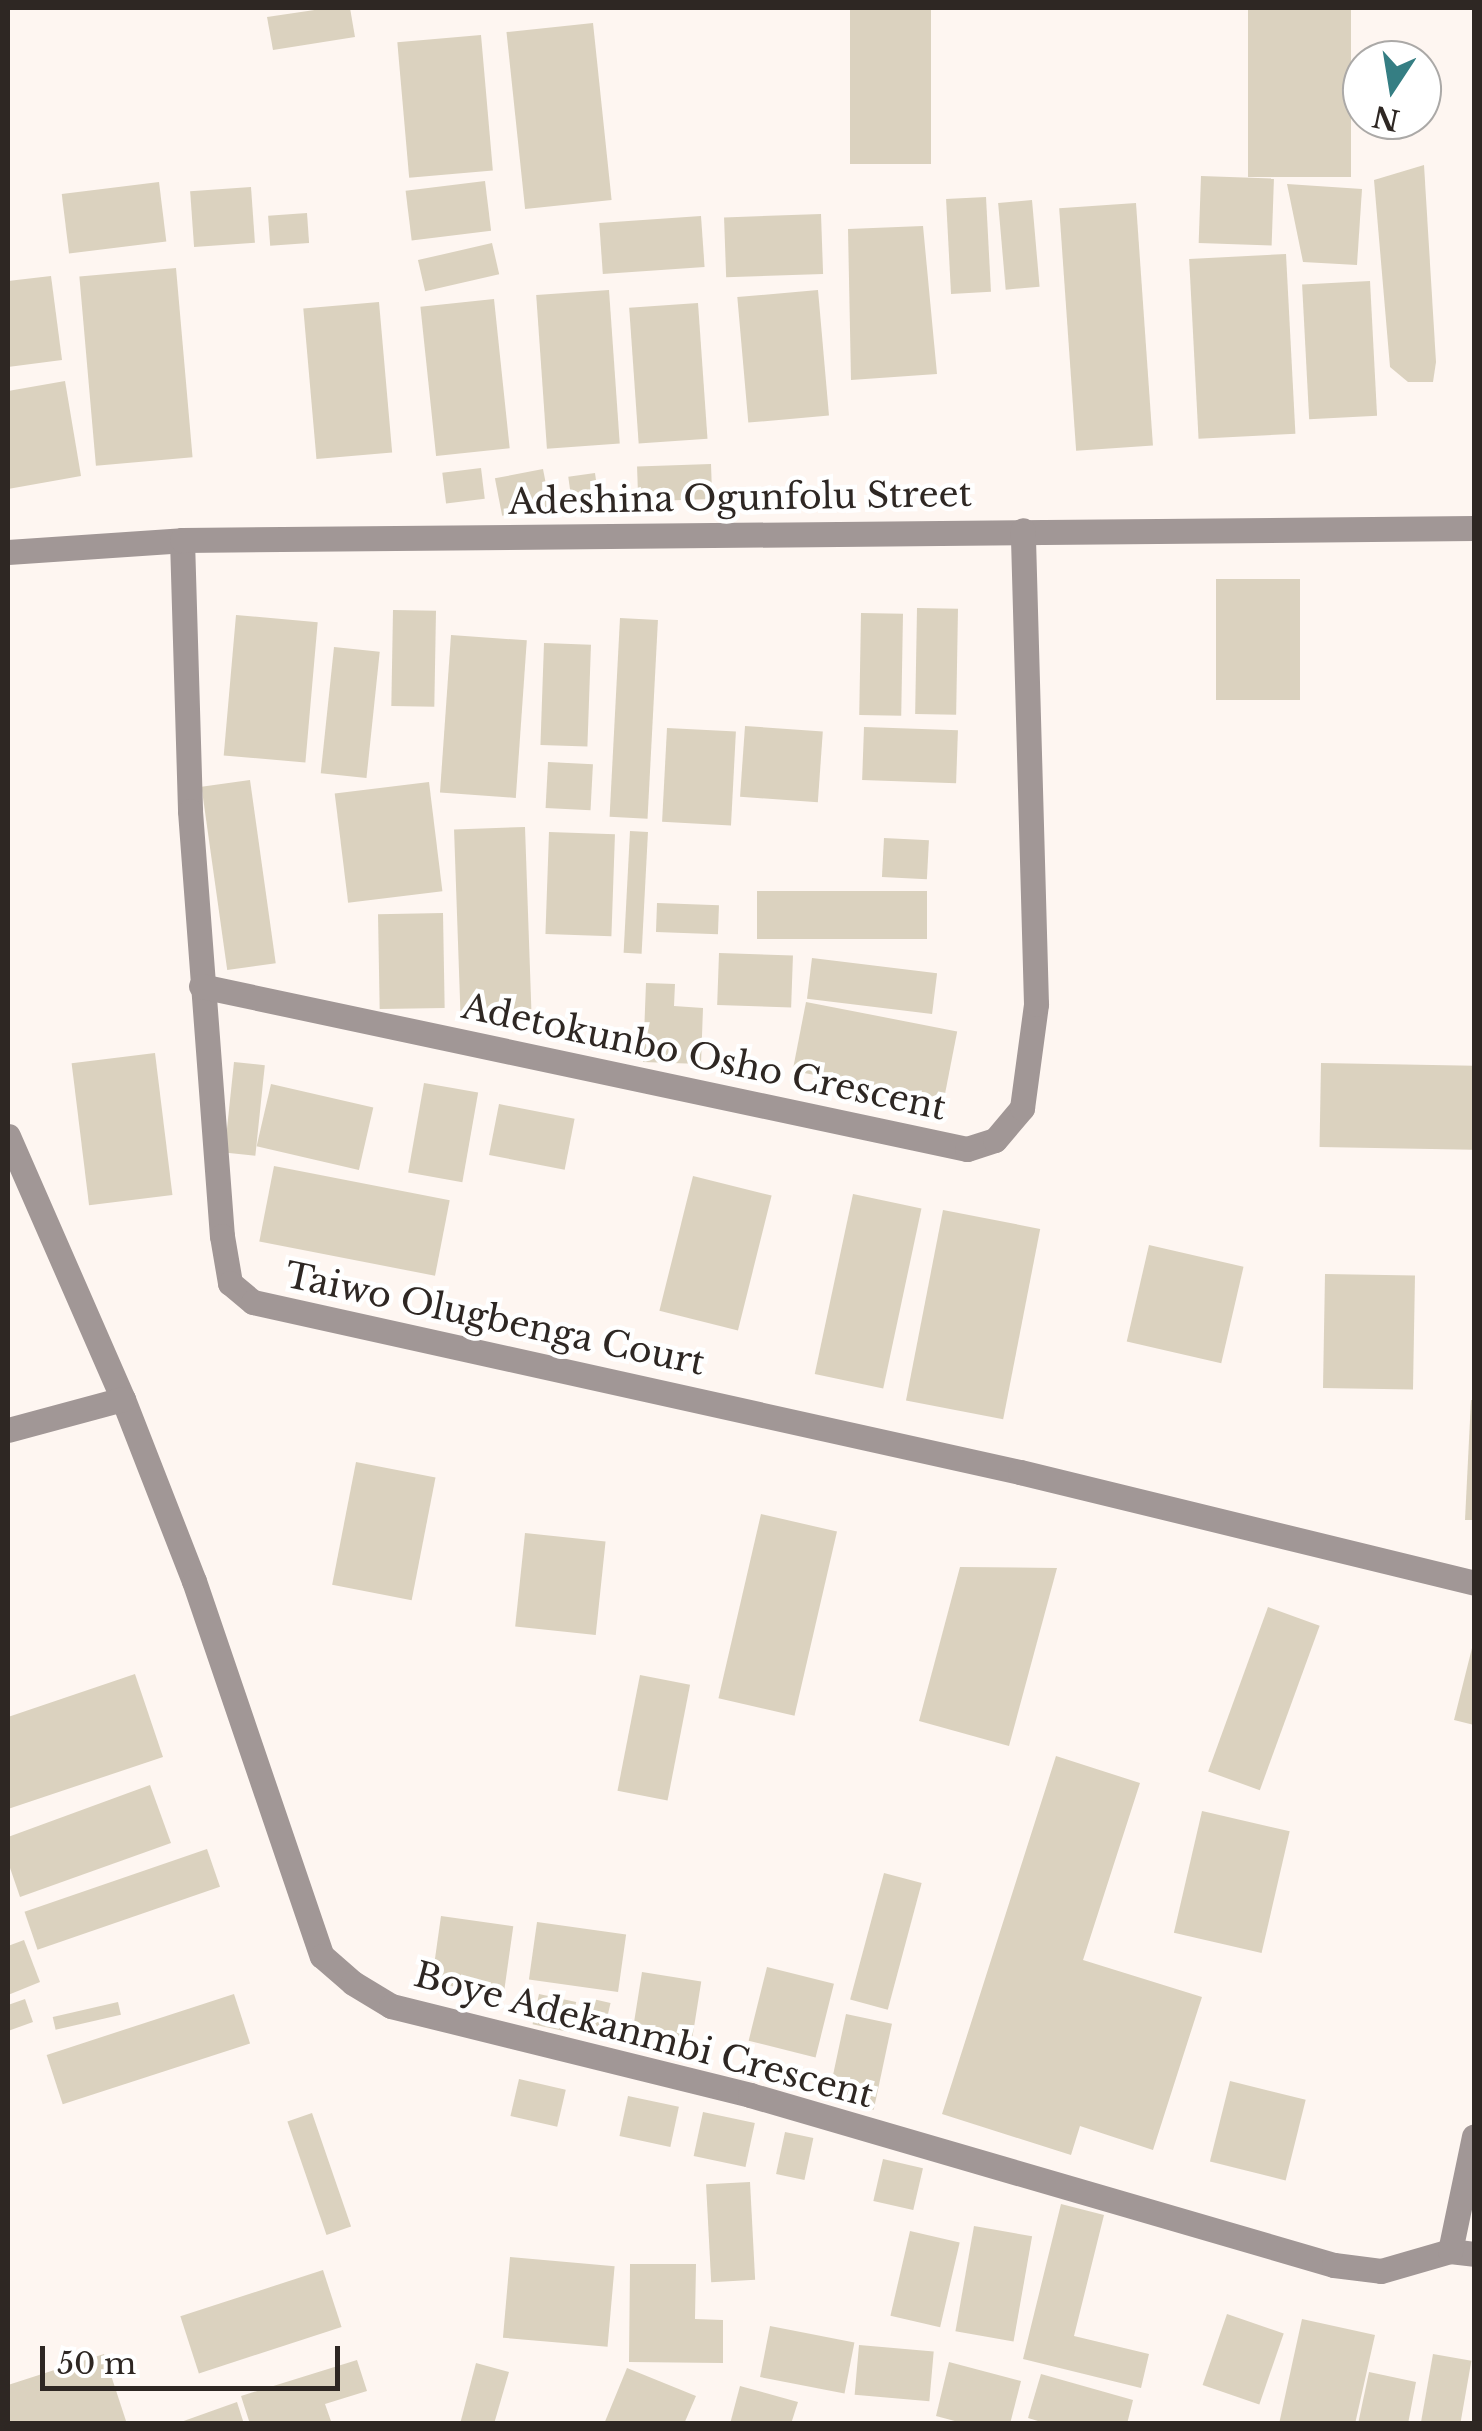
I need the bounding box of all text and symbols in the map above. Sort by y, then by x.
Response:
north arrow [1342,40,1442,140]
text: N [1370,98,1403,138]
street label: Adeshina Ogunfolu Street [508,473,972,523]
street label: Adetokunbo Osho Crescent [458,985,950,1129]
street label: Taiwo Olugbenga Court [281,1254,709,1384]
street label: Boye Adekanmbi Crescent [409,1953,879,2117]
scale bar [45,2326,345,2388]
text: 50 m [57,2345,136,2382]

